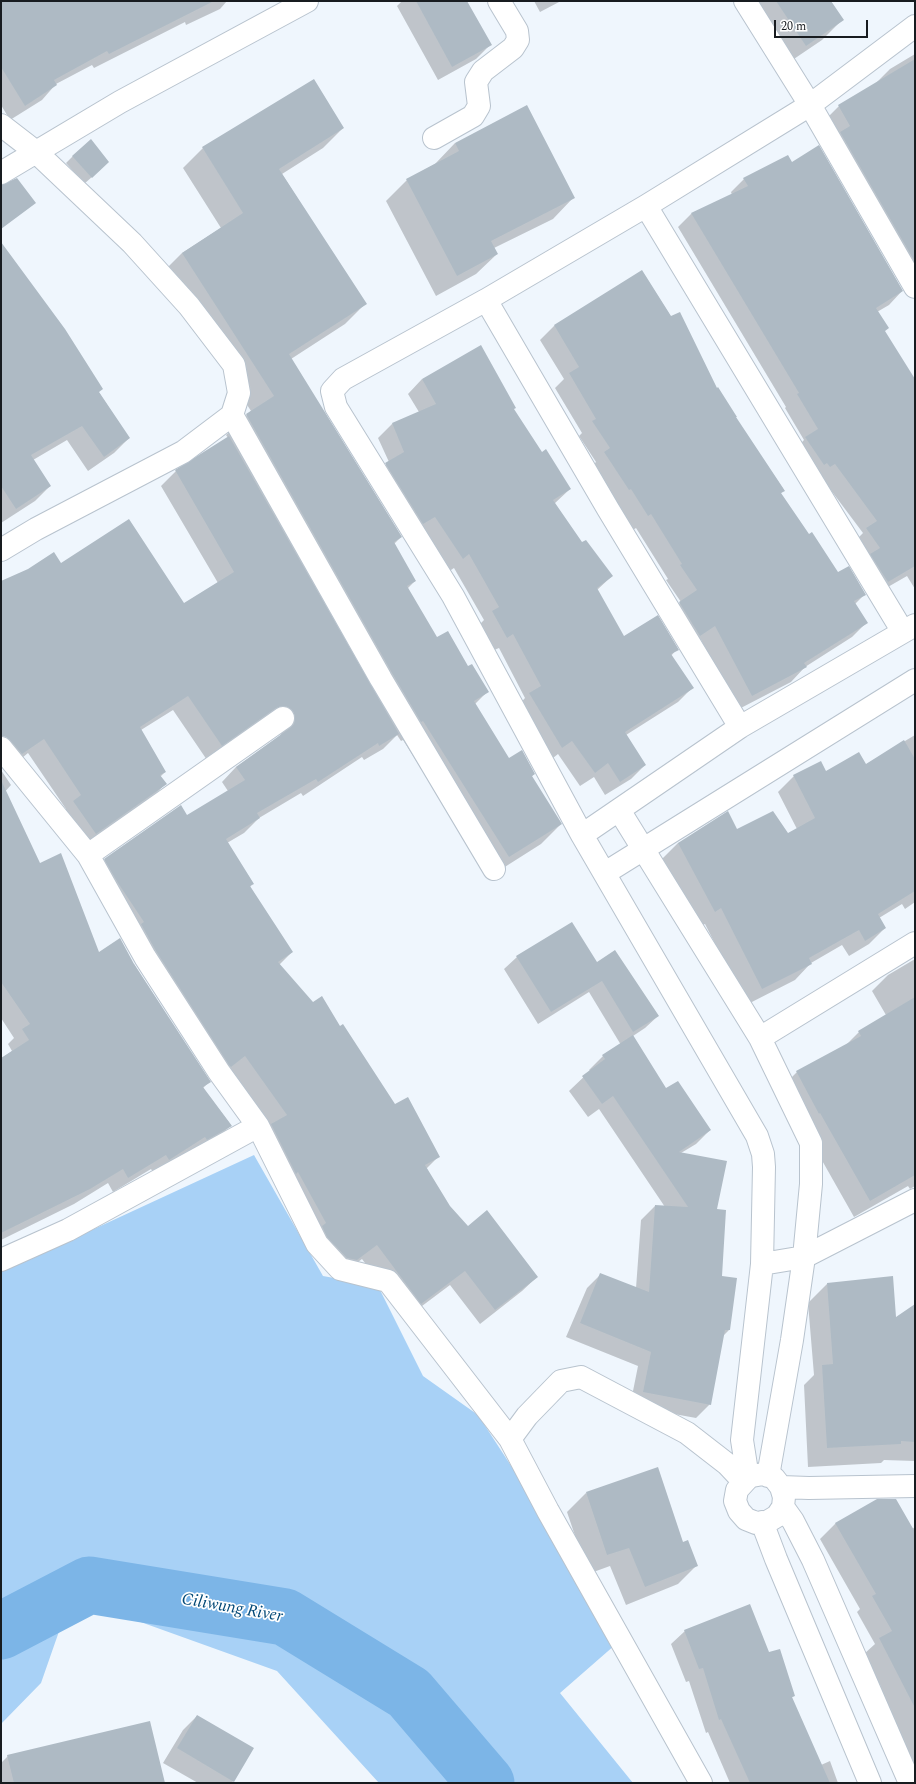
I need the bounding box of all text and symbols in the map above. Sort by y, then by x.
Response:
scale bar [776,12,870,38]
text: 20 m [781,17,806,36]
water label: Ciliwung River [180,1590,284,1628]

